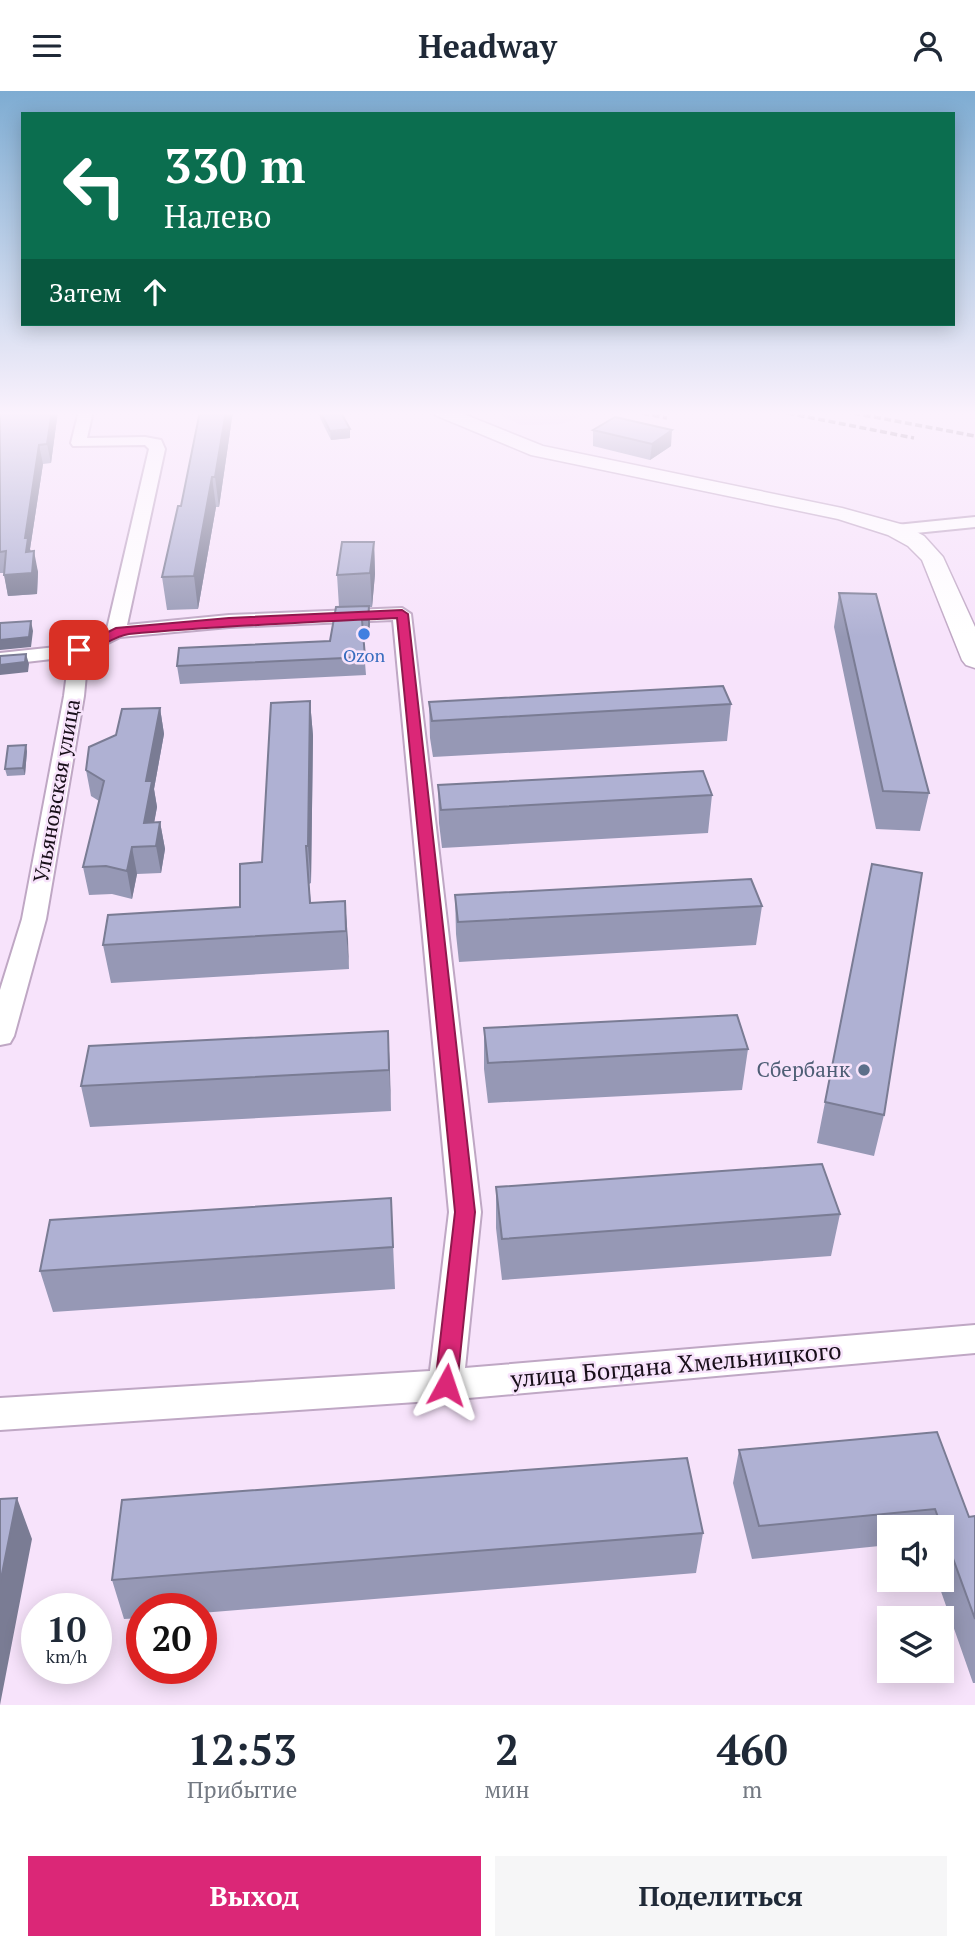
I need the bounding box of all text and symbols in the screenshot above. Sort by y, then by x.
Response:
text: Headway [418,25,557,67]
icon: menu [28,27,66,65]
icon: person [909,27,947,65]
text: 330 m [164,132,306,197]
icon: left [49,140,140,231]
text: Налево [164,195,272,237]
icon: ahead [136,273,174,311]
text: Затем [49,275,122,309]
pin [49,620,109,680]
marker: Ozon [356,626,372,642]
icon: arrive [60,631,98,669]
place label: Ozon [343,643,385,667]
street label: Ульяновская улица [26,696,86,885]
place label: Сбербанк [756,1055,851,1083]
marker: Сбербанк [856,1062,872,1078]
street label: улица Богдана Хмельницкого [508,1334,843,1394]
position arrow [409,1348,483,1422]
map controls [877,1515,954,1683]
button: sound [877,1515,954,1592]
speed limit sign: 20 [126,1593,217,1684]
text: 10 [47,1606,86,1652]
button: layers [877,1606,954,1683]
text: km/h [46,1644,87,1668]
text: 12:53 [188,1721,297,1777]
text: 2 [495,1721,519,1777]
text: 460 [717,1721,788,1777]
text: Прибытие [187,1774,297,1805]
text: мин [484,1774,530,1805]
text: m [742,1774,762,1805]
button: Выход [28,1856,481,1936]
button: Поделиться [495,1856,947,1936]

